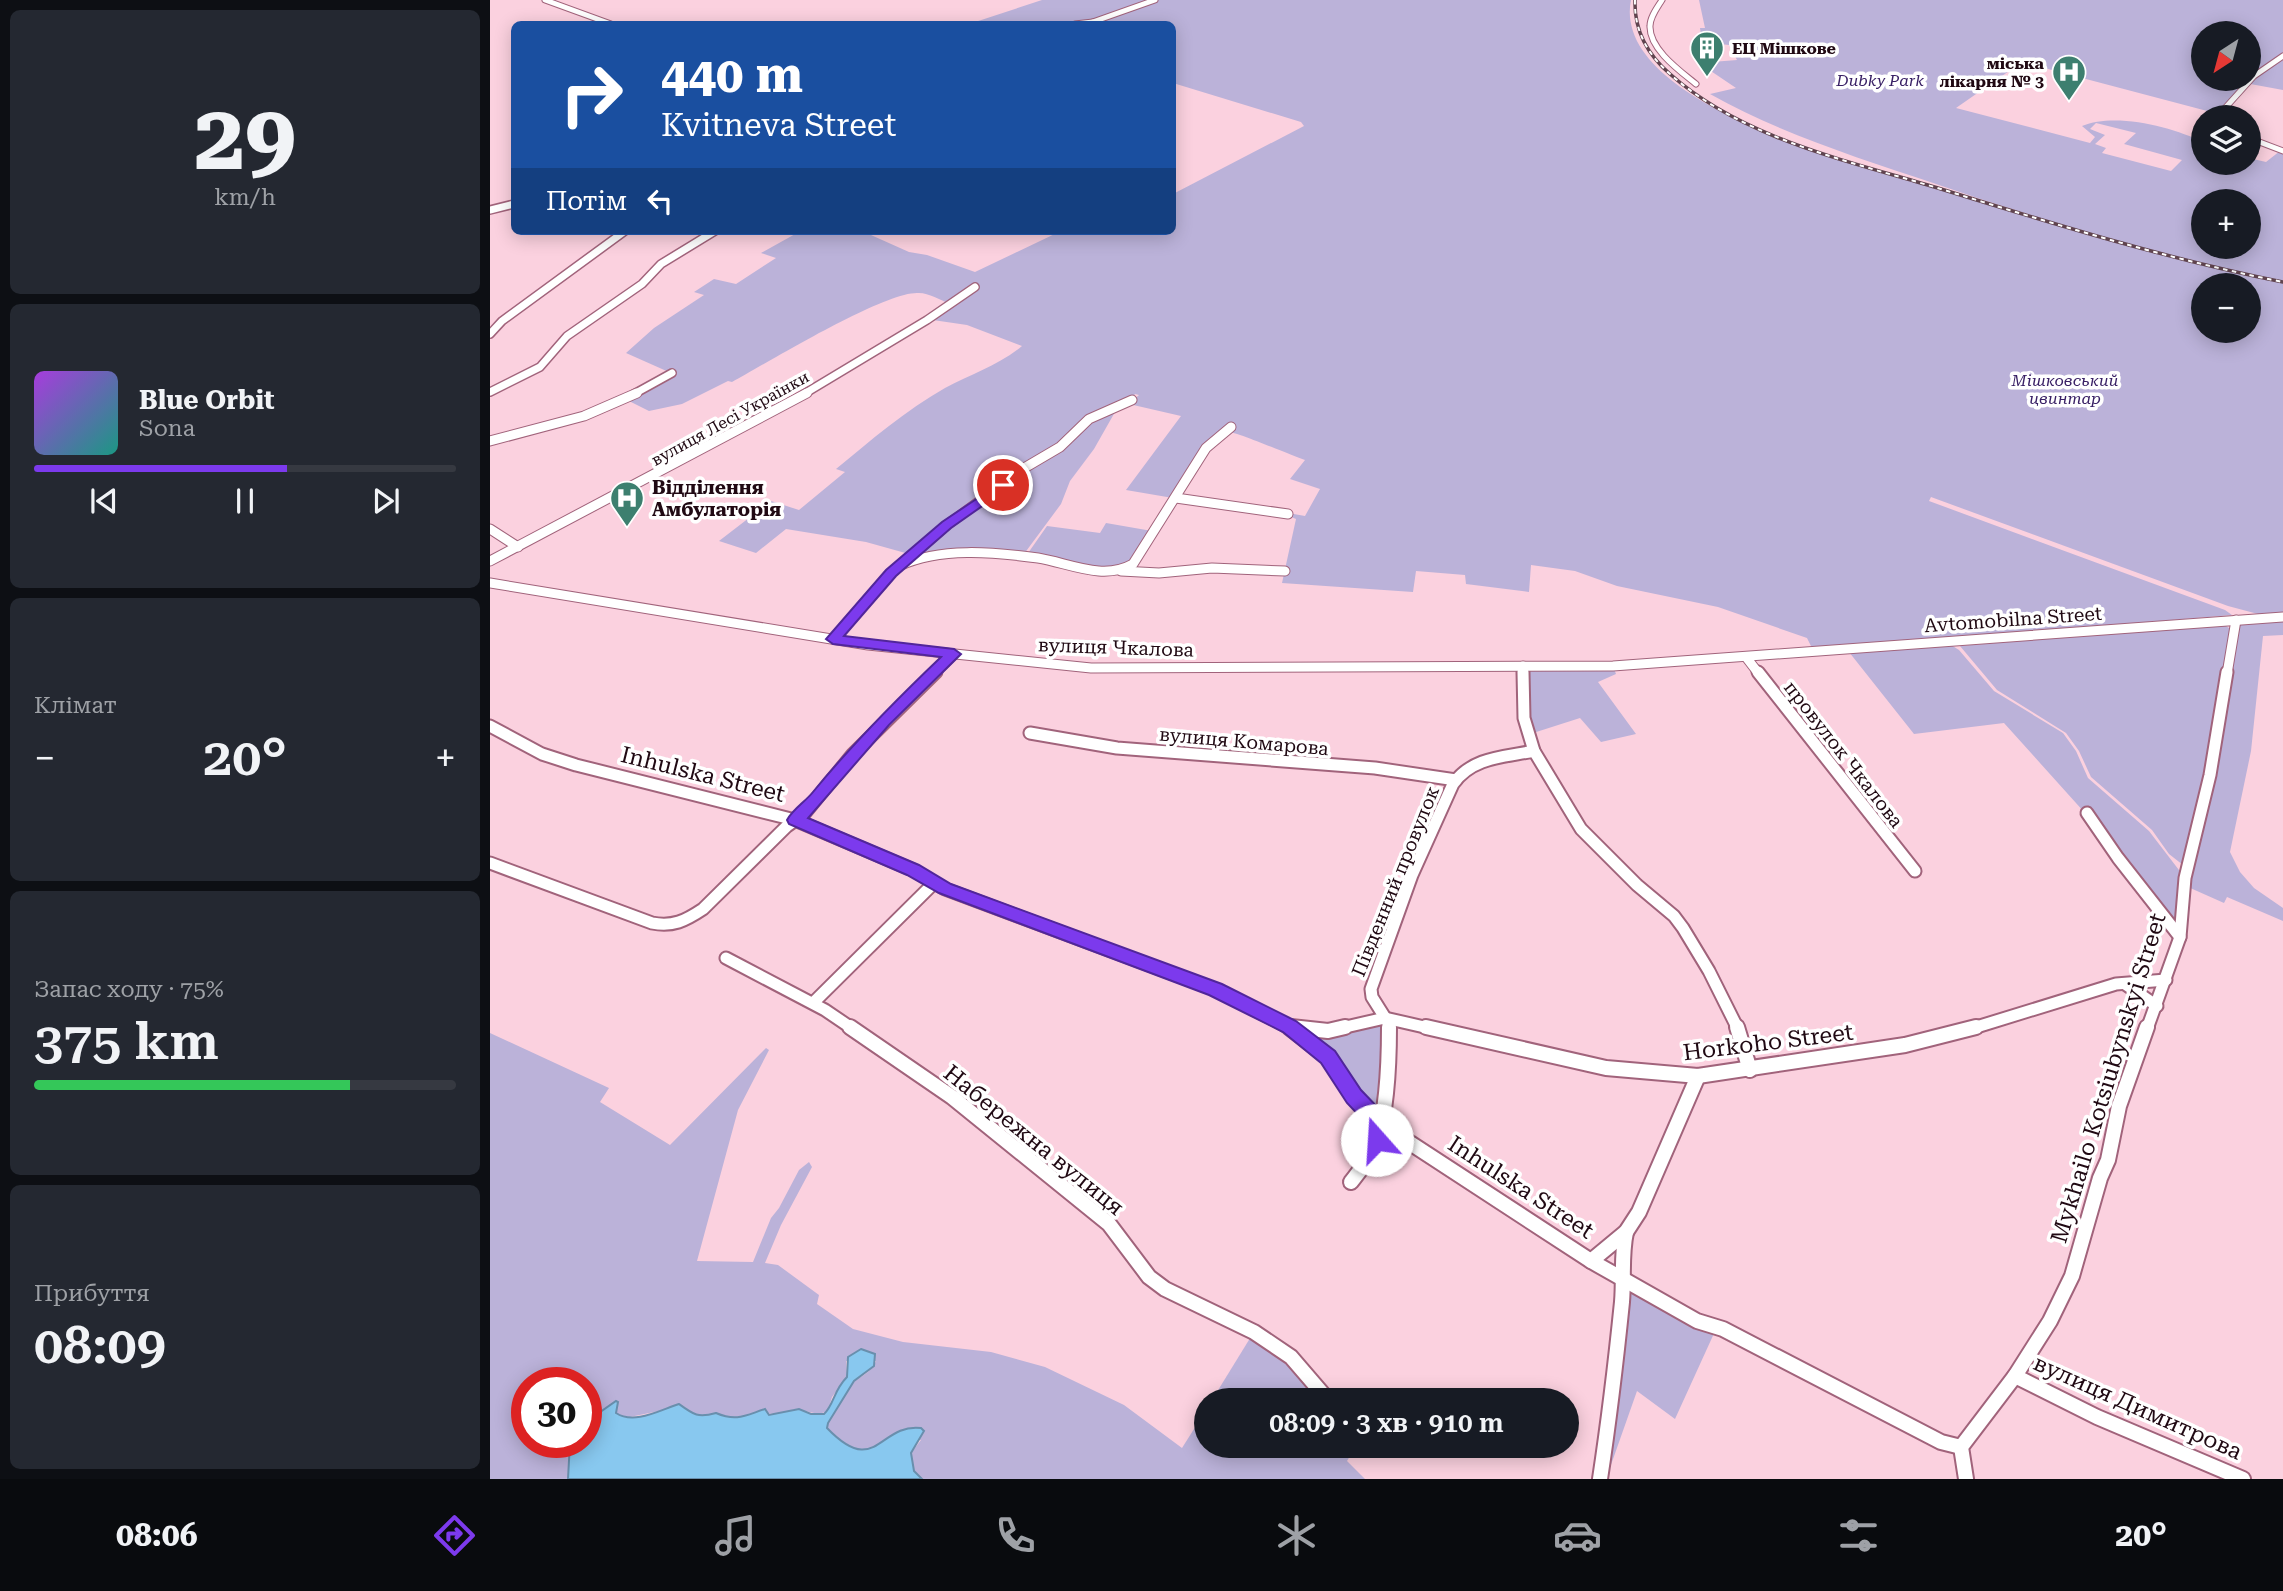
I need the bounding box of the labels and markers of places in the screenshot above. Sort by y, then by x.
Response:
building icon: ЕЦ Мішкове [1688,29,1726,78]
place label: ЕЦ Мішкове [1732,39,1836,58]
hospital icon: міська лікарня № 3 [2050,53,2088,102]
place label: міська лікарня № 3 [1940,54,2045,91]
pin [973,455,1033,515]
place label: Відділення Амбулаторія [652,476,781,521]
hospital icon: Відділення Амбулаторія [608,479,646,528]

